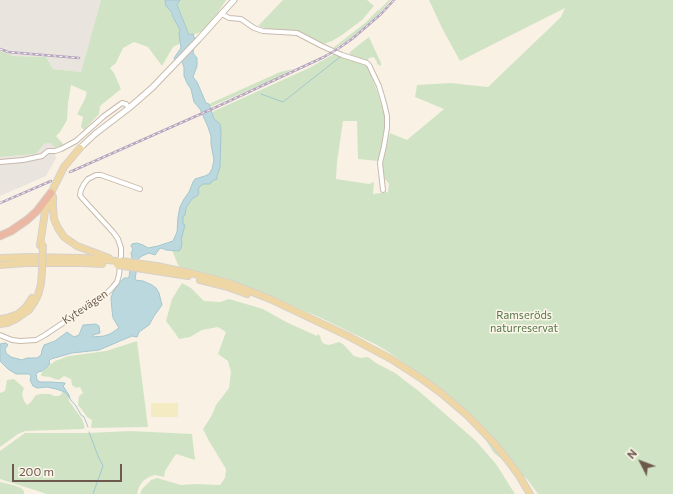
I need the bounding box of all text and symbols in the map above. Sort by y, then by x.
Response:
street label: Kytevägen [60,287,110,327]
park label: Ramseröds naturreservat [490,308,558,334]
north arrow [621,442,661,482]
text: N [624,446,639,461]
scale bar [14,456,124,482]
text: 200 m [19,464,54,478]

